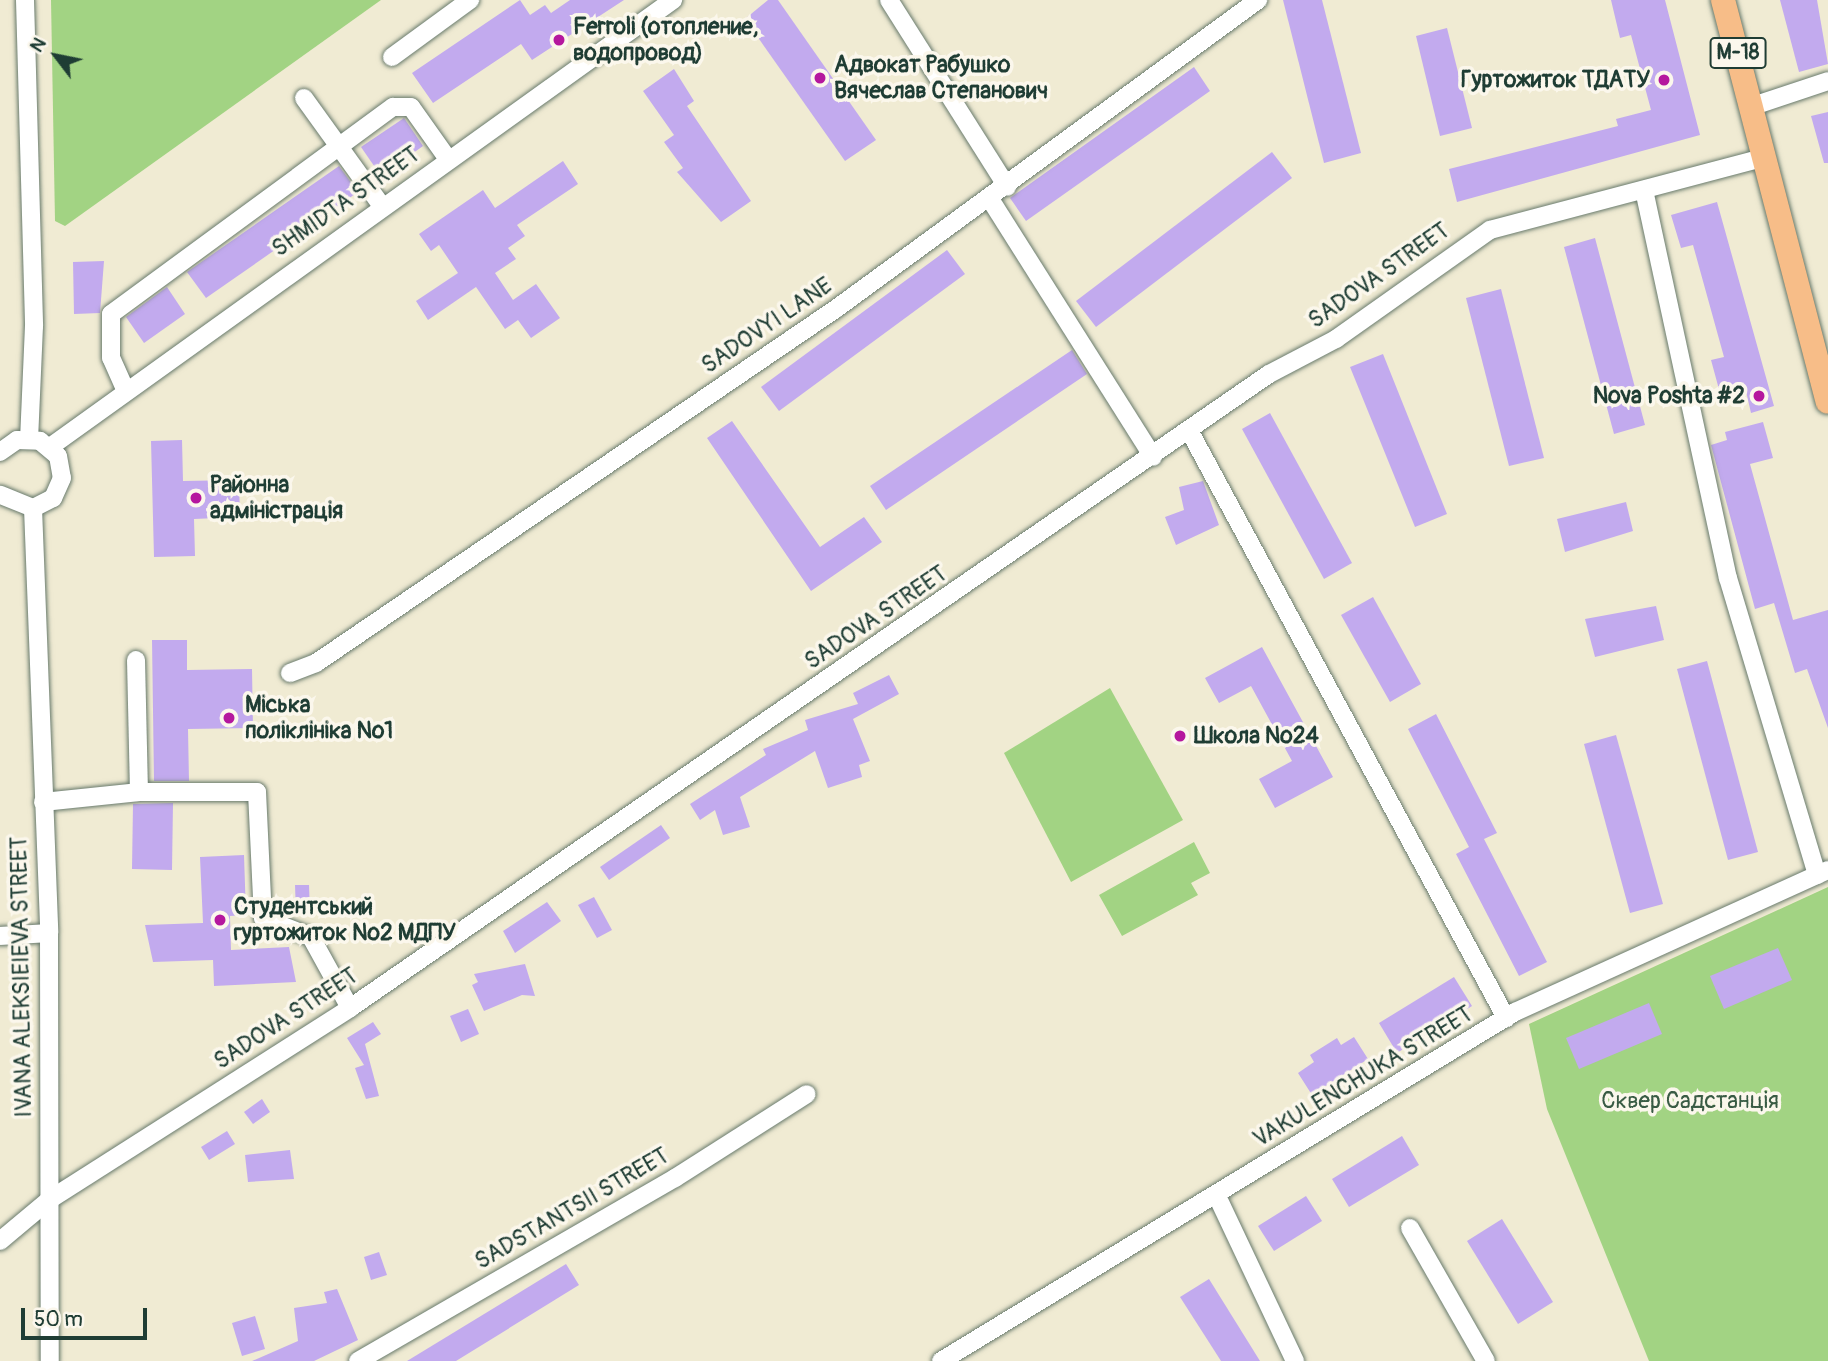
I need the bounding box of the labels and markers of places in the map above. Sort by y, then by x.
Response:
place label: Ferroli (отопление, водопровод) [573,13,758,67]
marker: Ferroli (отопление, водопровод) [551,32,567,48]
place label: Адвокат Рабушко Вячеслав Степанович [834,51,1048,105]
place label: Гуртожиток ТДАТУ [1461,66,1650,94]
marker: Адвокат Рабушко Вячеслав Степанович [812,70,828,86]
marker: Гуртожиток ТДАТУ [1656,72,1672,88]
place label: Nova Poshta #2 [1593,382,1745,410]
marker: Nova Poshta #2 [1751,388,1767,404]
place label: Районна адміністрація [210,471,343,525]
marker: Районна адміністрація [188,490,204,506]
place label: Міська поліклініка №1 [245,691,393,745]
marker: Міська поліклініка №1 [219,708,239,728]
place label: Школа №24 [1194,722,1319,750]
marker: Школа №24 [1172,728,1188,744]
place label: Студентський гуртожиток №2 МДПУ [234,893,456,947]
marker: Студентський гуртожиток №2 МДПУ [212,912,228,928]

